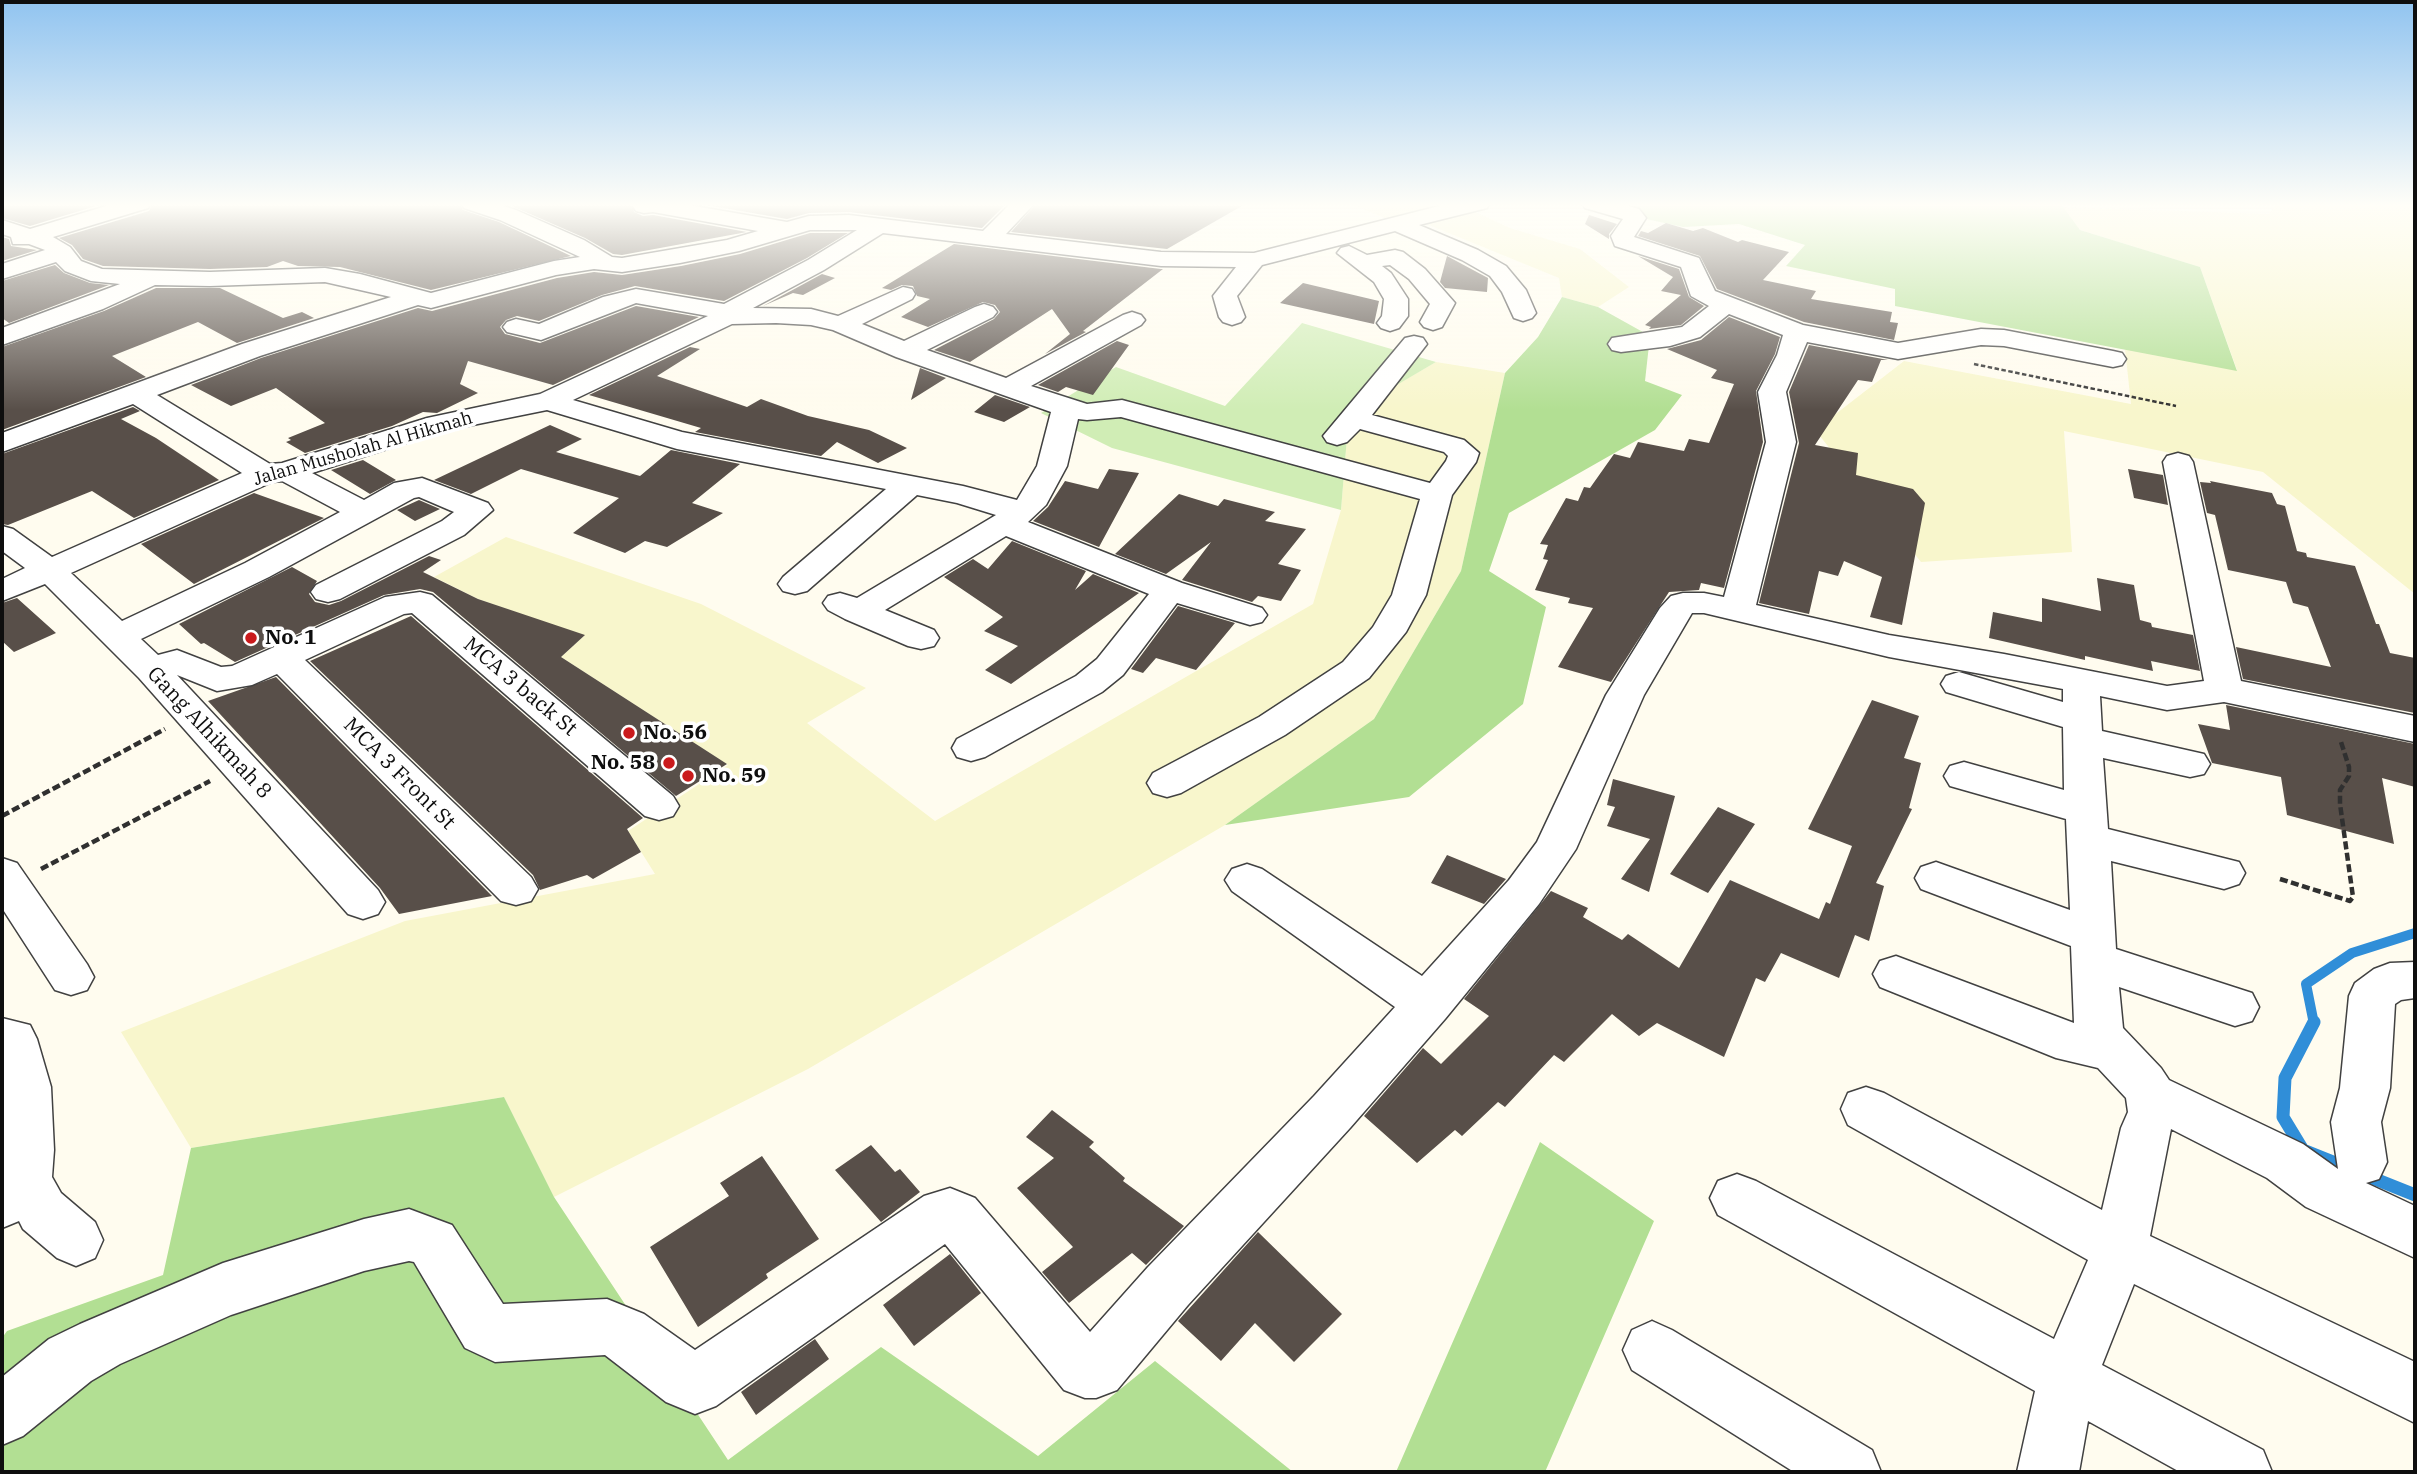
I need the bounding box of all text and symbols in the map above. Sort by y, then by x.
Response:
street label: Jalan Musholah Al Hikmah [251,407,475,491]
place label: No. 1 [265,625,317,651]
marker: No. 1 [243,630,259,646]
street label: MCA 3 back St [458,632,582,742]
street label: Gang Alhikmah 8 [141,662,277,804]
street label: MCA 3 Front St [338,713,460,835]
place label: No. 56 [643,720,707,746]
marker: No. 56 [621,725,637,741]
place label: No. 58 [591,750,655,776]
marker: No. 58 [661,755,677,771]
place label: No. 59 [702,763,766,789]
marker: No. 59 [680,768,696,784]

